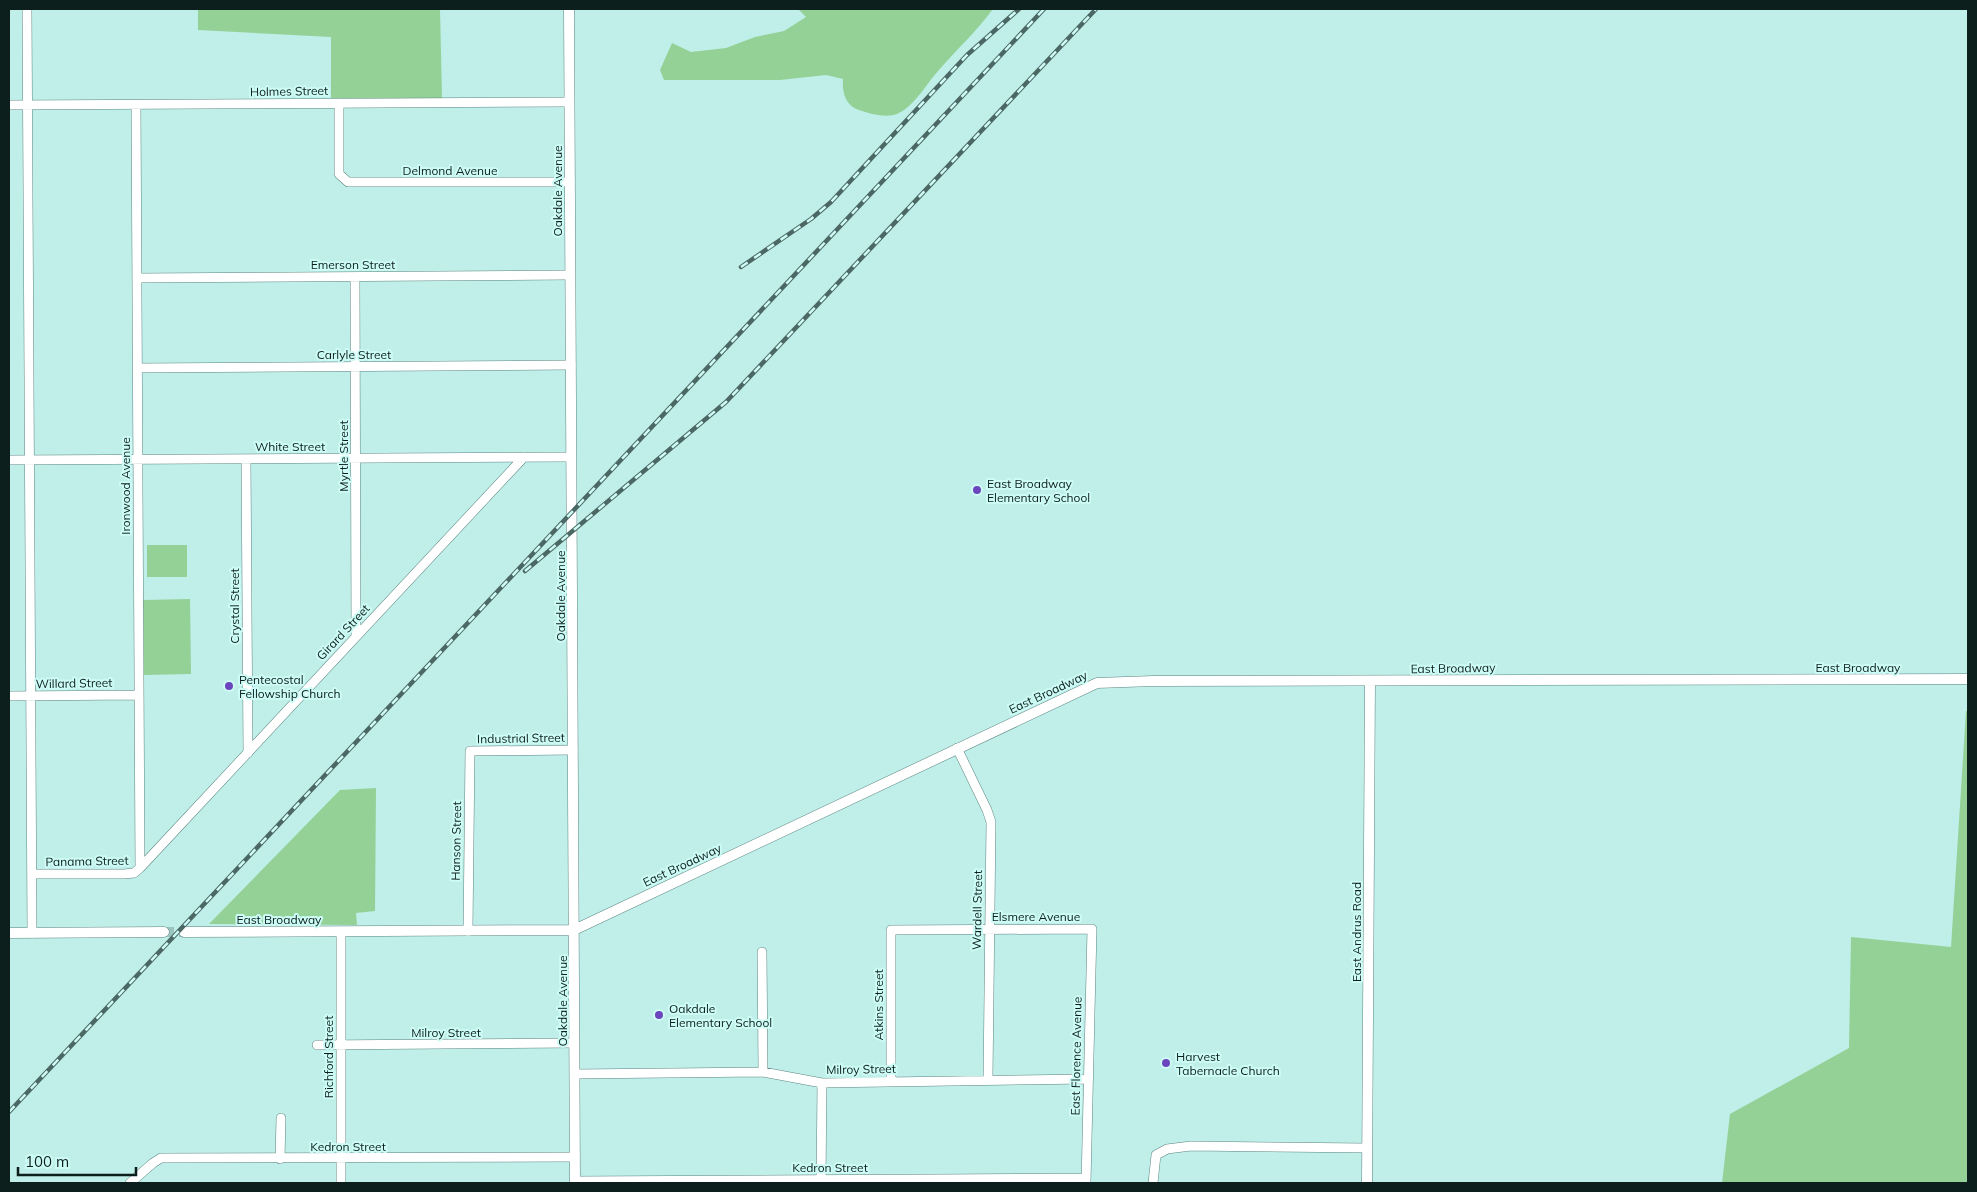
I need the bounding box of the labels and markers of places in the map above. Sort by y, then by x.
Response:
place label: East Broadway Elementary School [987,476,1090,505]
marker: East Broadway Elementary School [971,484,983,496]
place label: Pentecostal Fellowship Church [239,672,340,701]
marker: Pentecostal Fellowship Church [223,680,235,692]
place label: Oakdale Elementary School [669,1001,772,1030]
marker: Oakdale Elementary School [653,1009,665,1021]
place label: Harvest Tabernacle Church [1176,1049,1280,1078]
marker: Harvest Tabernacle Church [1160,1057,1172,1069]

